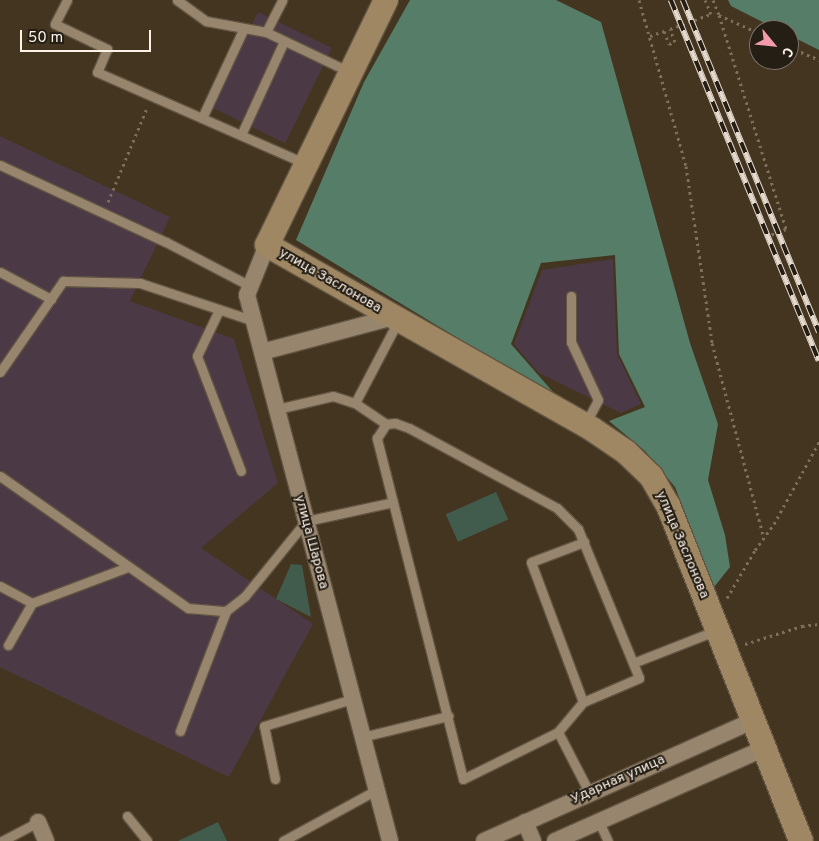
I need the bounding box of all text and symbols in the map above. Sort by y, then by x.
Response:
scale bar [22,20,154,52]
north arrow [749,20,799,70]
text: 50 m [28,29,63,48]
text: С [777,44,796,60]
street label: улица Заслонова [276,245,384,317]
street label: улица Заслонова [652,489,712,601]
street label: улица Шарова [290,493,332,591]
street label: Ударная улица [568,752,668,808]

